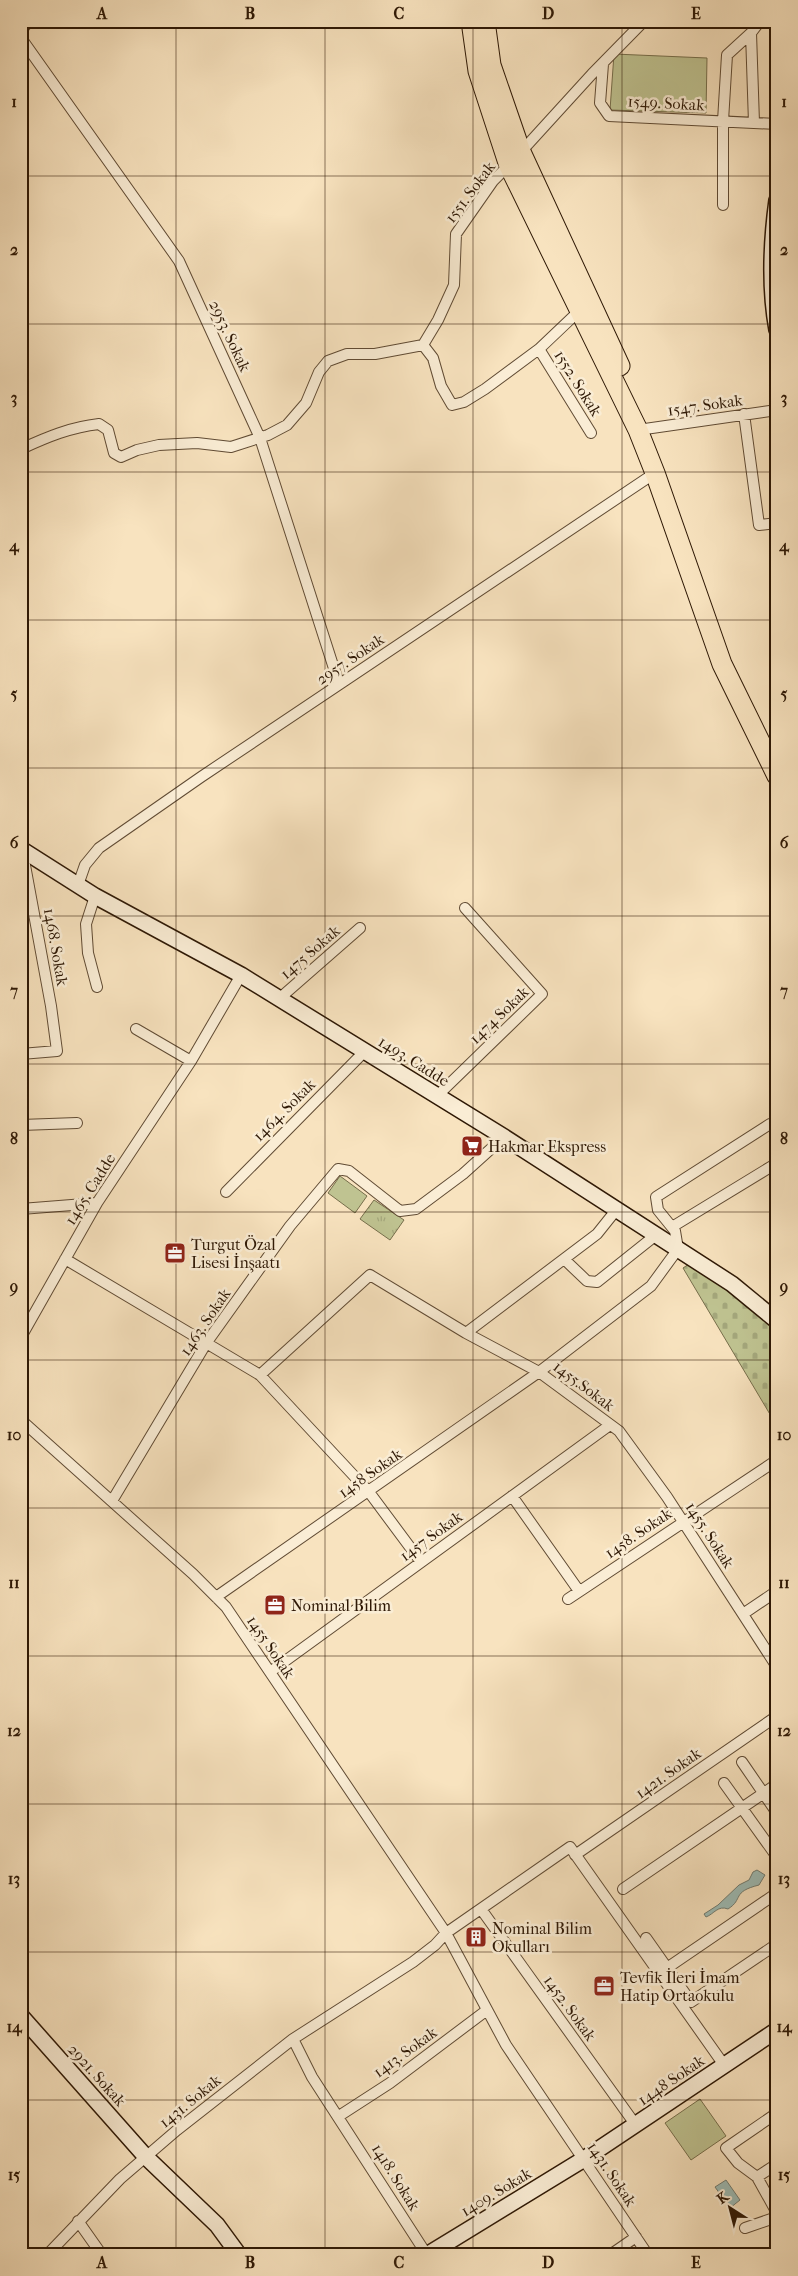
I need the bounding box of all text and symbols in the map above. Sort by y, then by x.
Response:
text: A [96,4,108,23]
text: B [245,4,255,23]
text: C [394,4,405,23]
text: D [542,4,554,23]
text: E [691,4,701,23]
street label: 1549. Sokak [627,91,706,115]
text: 1 [11,92,17,111]
text: 1 [781,92,787,111]
street label: 1551. Sokak [441,157,500,226]
text: 2 [10,240,18,259]
text: 2 [780,240,788,259]
street label: 2953. Sokak [205,297,255,375]
street label: 1552. Sokak [550,346,606,420]
text: 3 [11,388,17,408]
text: 3 [781,388,787,408]
street label: 1547. Sokak [666,390,745,420]
text: 4 [8,536,20,556]
text: 4 [778,536,790,556]
street label: 2957. Sokak [313,629,388,689]
text: 5 [11,684,18,703]
text: 5 [781,684,788,703]
text: 6 [10,833,19,852]
text: 6 [780,833,789,852]
street label: 1468. Sokak [40,907,72,988]
street label: 1475 Sokak [276,920,344,983]
text: 7 [9,981,18,1000]
text: 7 [779,981,788,1000]
street label: 1474 Sokak [465,982,533,1048]
street label: 1493. Cadde [375,1032,453,1090]
street label: 1464. Sokak [249,1074,320,1145]
text: 8 [10,1129,18,1148]
text: 8 [780,1129,788,1148]
supermarket icon: Hakmar Ekspress [460,1134,484,1158]
place label: Hakmar Ekspress [488,1137,606,1156]
street label: 1465. Cadde [61,1150,119,1228]
place label: Turgut Özal Lisesi İnşaatı [191,1235,280,1273]
office icon: Turgut Özal Lisesi İnşaatı [163,1241,187,1265]
text: 9 [9,1277,18,1297]
text: 9 [779,1277,788,1297]
street label: 1463. Sokak [176,1284,235,1359]
street label: 1455.Sokak [550,1357,619,1416]
text: 10 [7,1425,21,1444]
text: 10 [777,1425,791,1444]
street label: 1458 Sokak [335,1444,406,1502]
street label: 1455. Sokak [682,1498,739,1572]
street label: 1458. Sokak [601,1503,676,1562]
street label: 1457 Sokak [396,1506,467,1565]
text: 11 [8,1573,20,1592]
text: 11 [778,1573,790,1592]
office icon: Nominal Bilim [263,1593,287,1617]
place label: Nominal Bilim [291,1596,392,1615]
street label: 1455 Sokak [243,1612,299,1683]
text: 12 [7,1721,21,1740]
text: 12 [777,1721,791,1740]
street label: 1421. Sokak [632,1743,705,1802]
text: 13 [8,1869,20,1889]
text: 13 [778,1869,790,1889]
place label: Nominal Bilim Okulları [492,1919,593,1956]
building icon: Nominal Bilim Okulları [464,1925,488,1949]
place label: Tevfik İleri İmam Hatip Ortaokulu [620,1968,740,2005]
street label: 1452. Sokak [540,1971,601,2045]
office icon: Tevfik İleri İmam Hatip Ortaokulu [592,1974,616,1998]
text: 14 [6,2017,23,2037]
text: 14 [776,2017,793,2037]
street label: 1413. Sokak [369,2022,441,2081]
street label: 2921. Sokak [64,2040,130,2111]
street label: 1448 Sokak [634,2050,709,2109]
street label: 1431. Sokak [155,2070,225,2132]
street label: 1431. Sokak [583,2138,641,2211]
street label: 1418. Sokak [368,2140,424,2215]
street label: 1409. Sokak [457,2163,535,2220]
text: 15 [8,2165,20,2184]
text: 15 [778,2165,790,2184]
north arrow [706,2184,756,2234]
text: K [714,2188,732,2208]
text: A [96,2253,108,2272]
text: B [245,2253,255,2272]
text: C [394,2253,405,2272]
text: D [542,2253,554,2272]
text: E [691,2253,701,2272]

